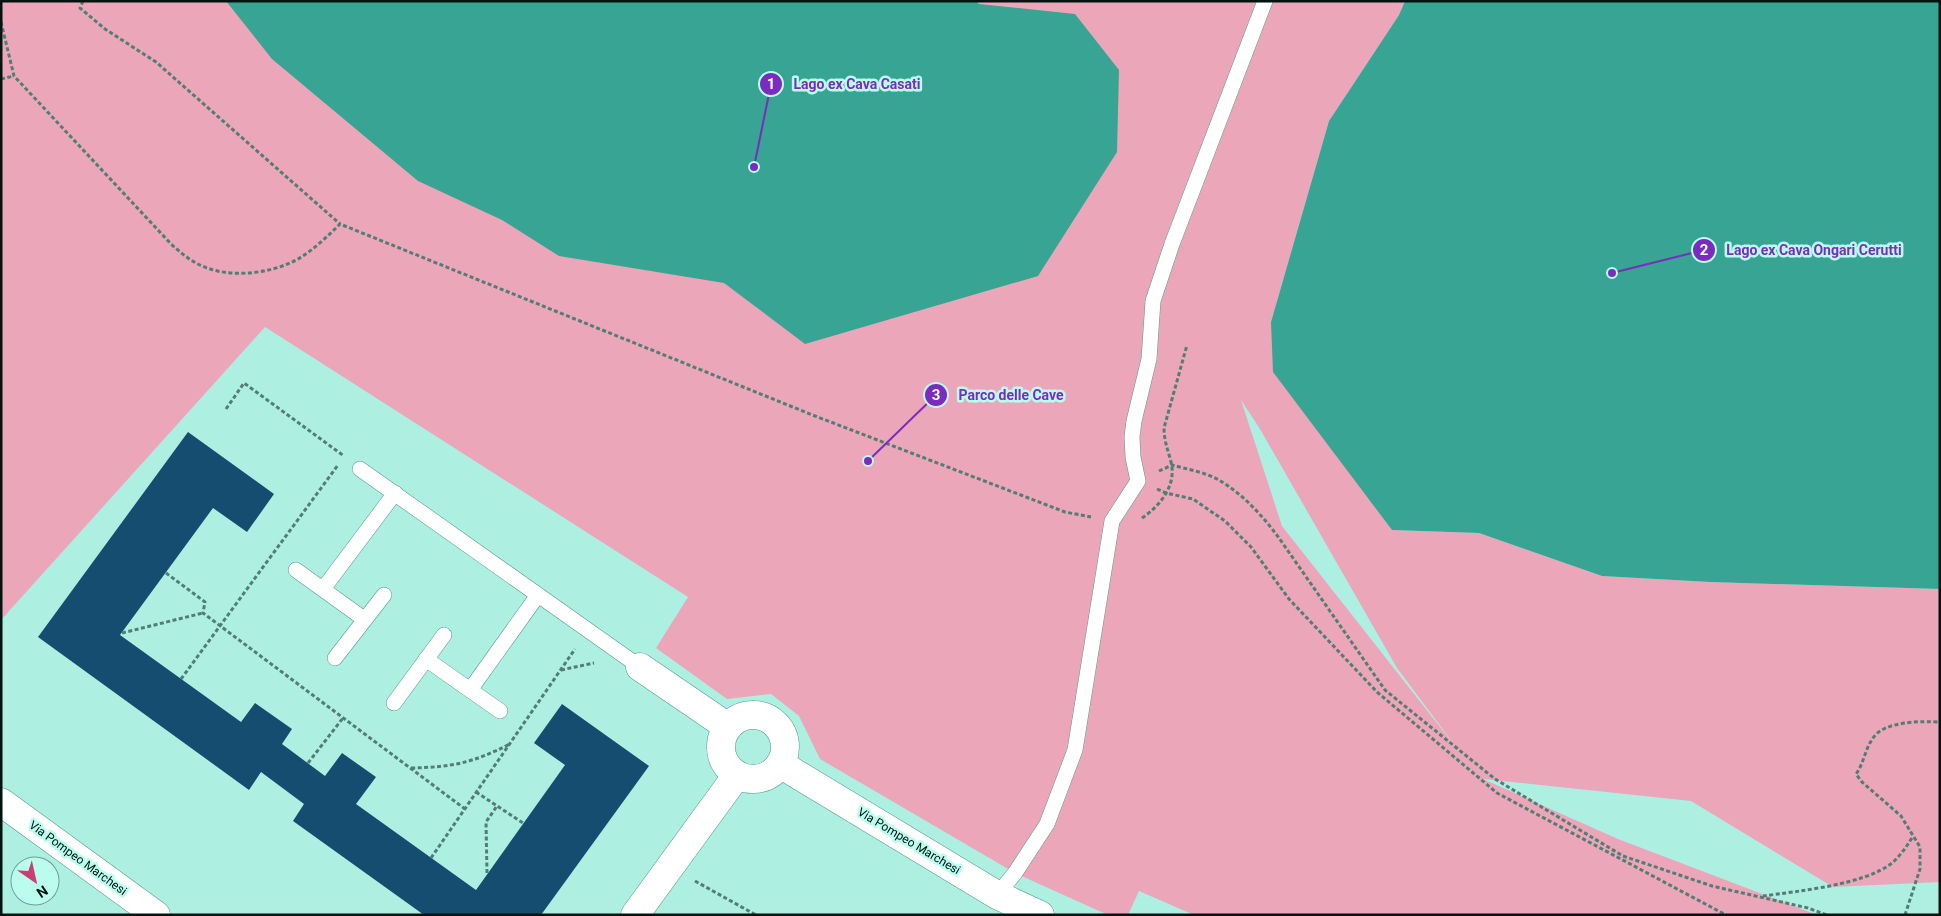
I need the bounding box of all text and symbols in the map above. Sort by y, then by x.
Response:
callout: Lago ex Cava Casati [759,70,931,99]
text: 1 [767,75,775,93]
text: Lago ex Cava Casati [794,76,920,92]
callout: Lago ex Cava Ongari Cerutti [1691,236,1912,265]
text: 2 [1700,241,1709,259]
text: Lago ex Cava Ongari Cerutti [1726,242,1902,258]
callout: Parco delle Cave [923,380,1074,409]
text: 3 [932,386,940,404]
text: Parco delle Cave [958,387,1064,403]
street label: Via Pompeo Marchesi [855,805,963,877]
street label: Via Pompeo Marchesi [26,818,130,898]
north arrow [10,856,60,906]
text: N [34,882,51,901]

